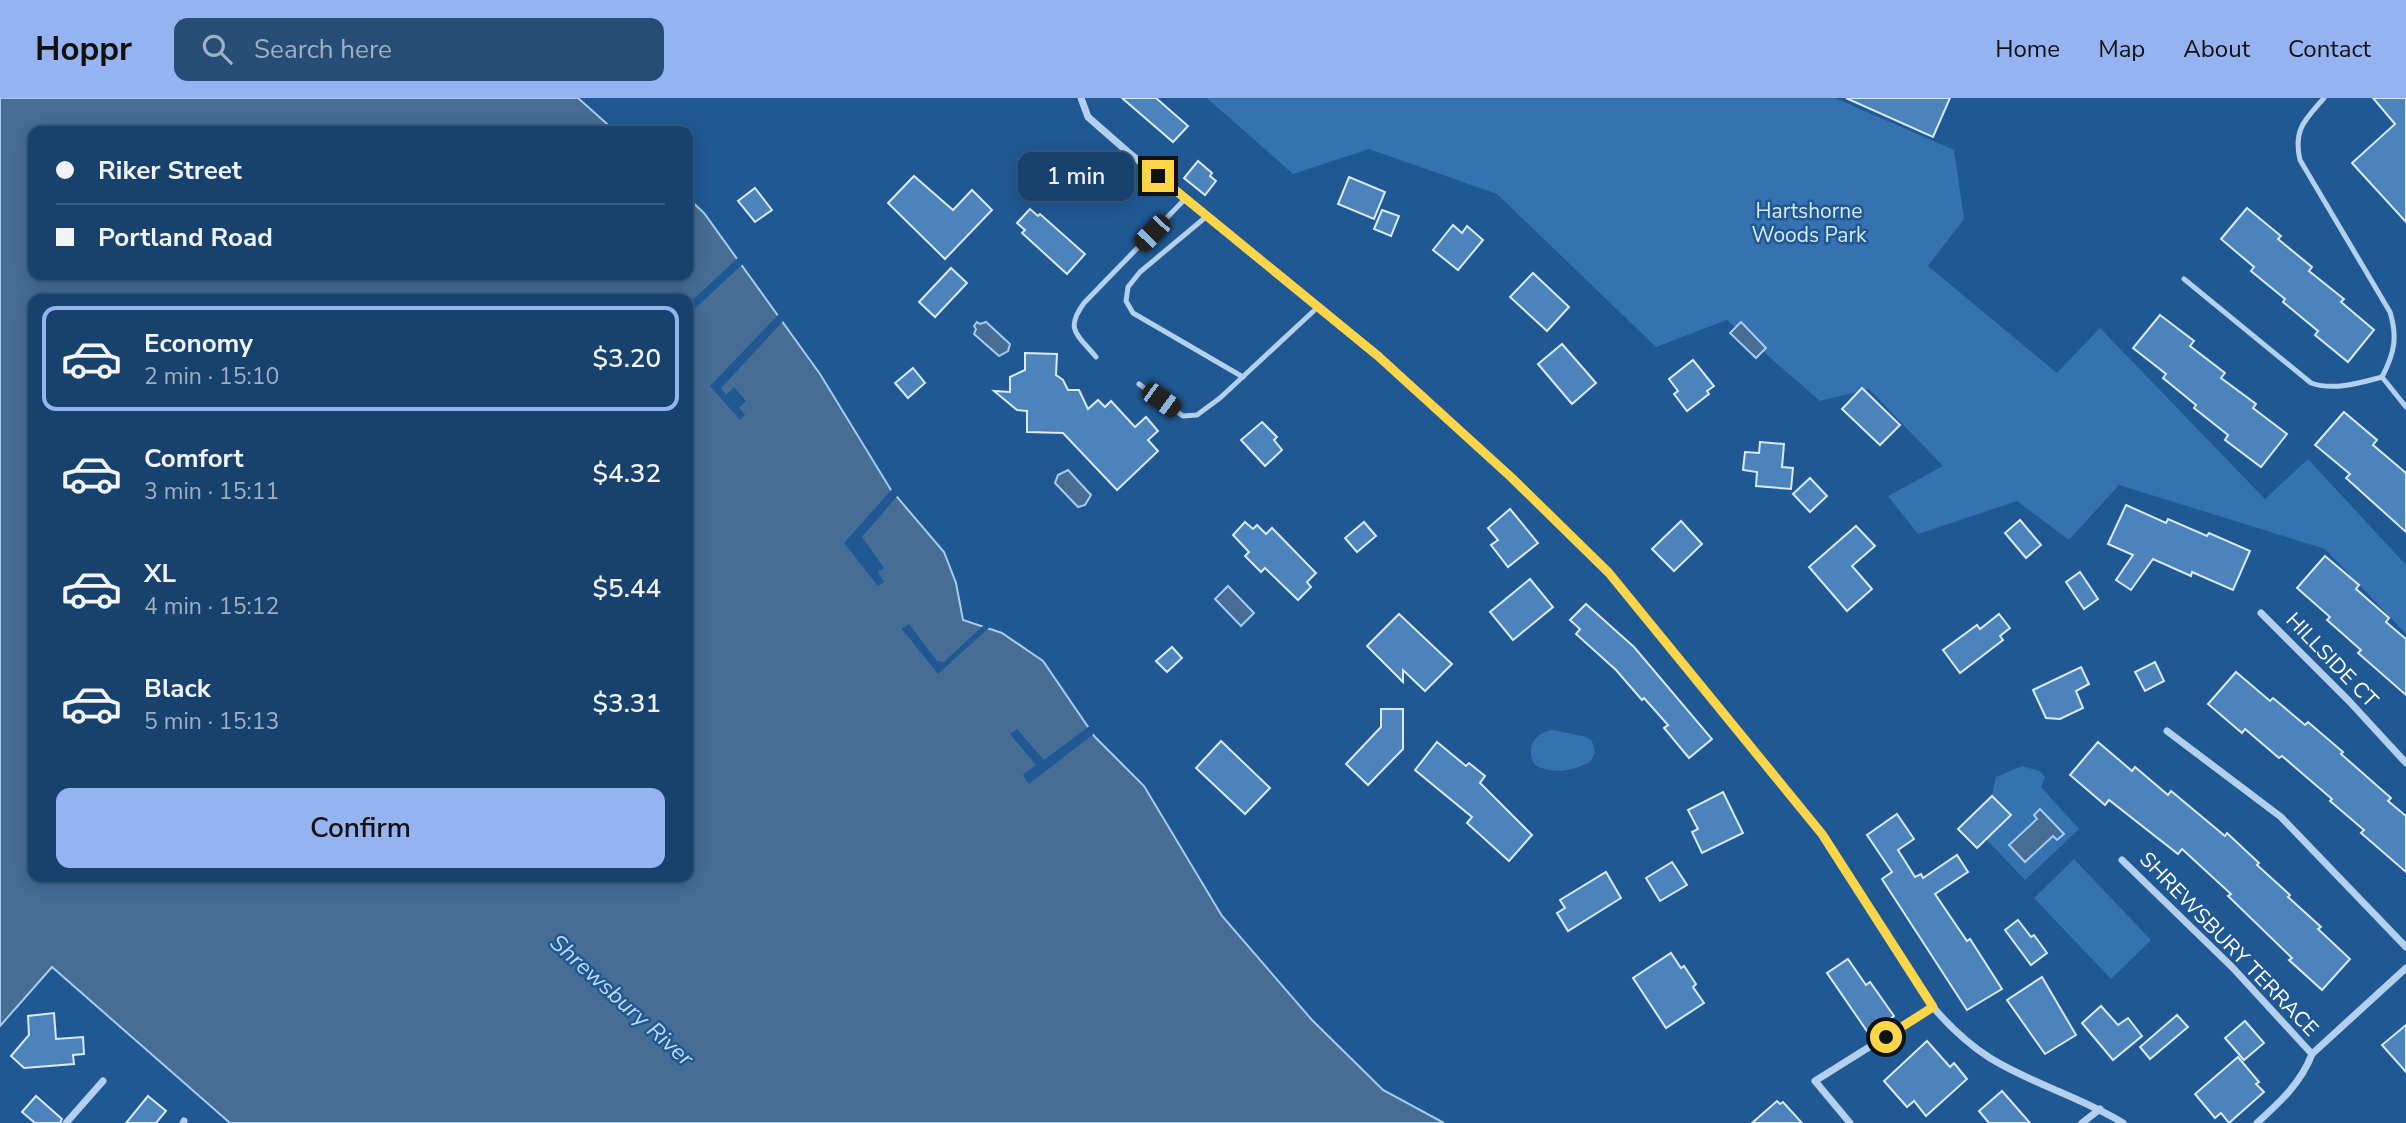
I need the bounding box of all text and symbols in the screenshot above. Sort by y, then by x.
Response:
search box [174,18,664,81]
text: Hoppr [35,27,132,72]
icon: search [198,30,236,68]
text: Search here [254,32,392,67]
text: Home [1995,33,2060,65]
text: Map [2098,33,2145,65]
text: About [2183,33,2250,65]
text: Contact [2288,33,2371,65]
callout: 1 min [1018,152,1134,200]
text: Riker Street [98,153,242,188]
route end [1142,160,1174,192]
text: 1 min [1047,161,1105,192]
park label: Hartshorne Woods Park [1752,197,1867,249]
car [1130,211,1175,255]
text: Portland Road [98,220,273,255]
text: Economy [144,326,253,361]
icon: car [60,327,123,390]
text: $3.20 [592,341,661,376]
text: 2 min · 15:10 [144,361,279,392]
car [1138,379,1185,421]
text: Comfort [144,441,244,476]
icon: car [60,442,123,505]
text: $4.32 [592,456,661,491]
text: 3 min · 15:11 [144,476,279,507]
text: XL [144,556,176,591]
icon: car [60,557,123,620]
text: $5.44 [592,571,661,606]
text: 4 min · 15:12 [144,591,279,622]
street label: HILLSIDE CT [2280,606,2385,714]
text: Black [144,671,211,706]
icon: car [60,672,123,735]
text: $3.31 [592,686,661,721]
text: 5 min · 15:13 [144,706,279,737]
button: Confirm [56,788,665,868]
street label: SHREWSBURY TERRACE [2133,846,2325,1042]
water label: Shrewsbury River [543,927,701,1074]
route start [1870,1021,1902,1053]

